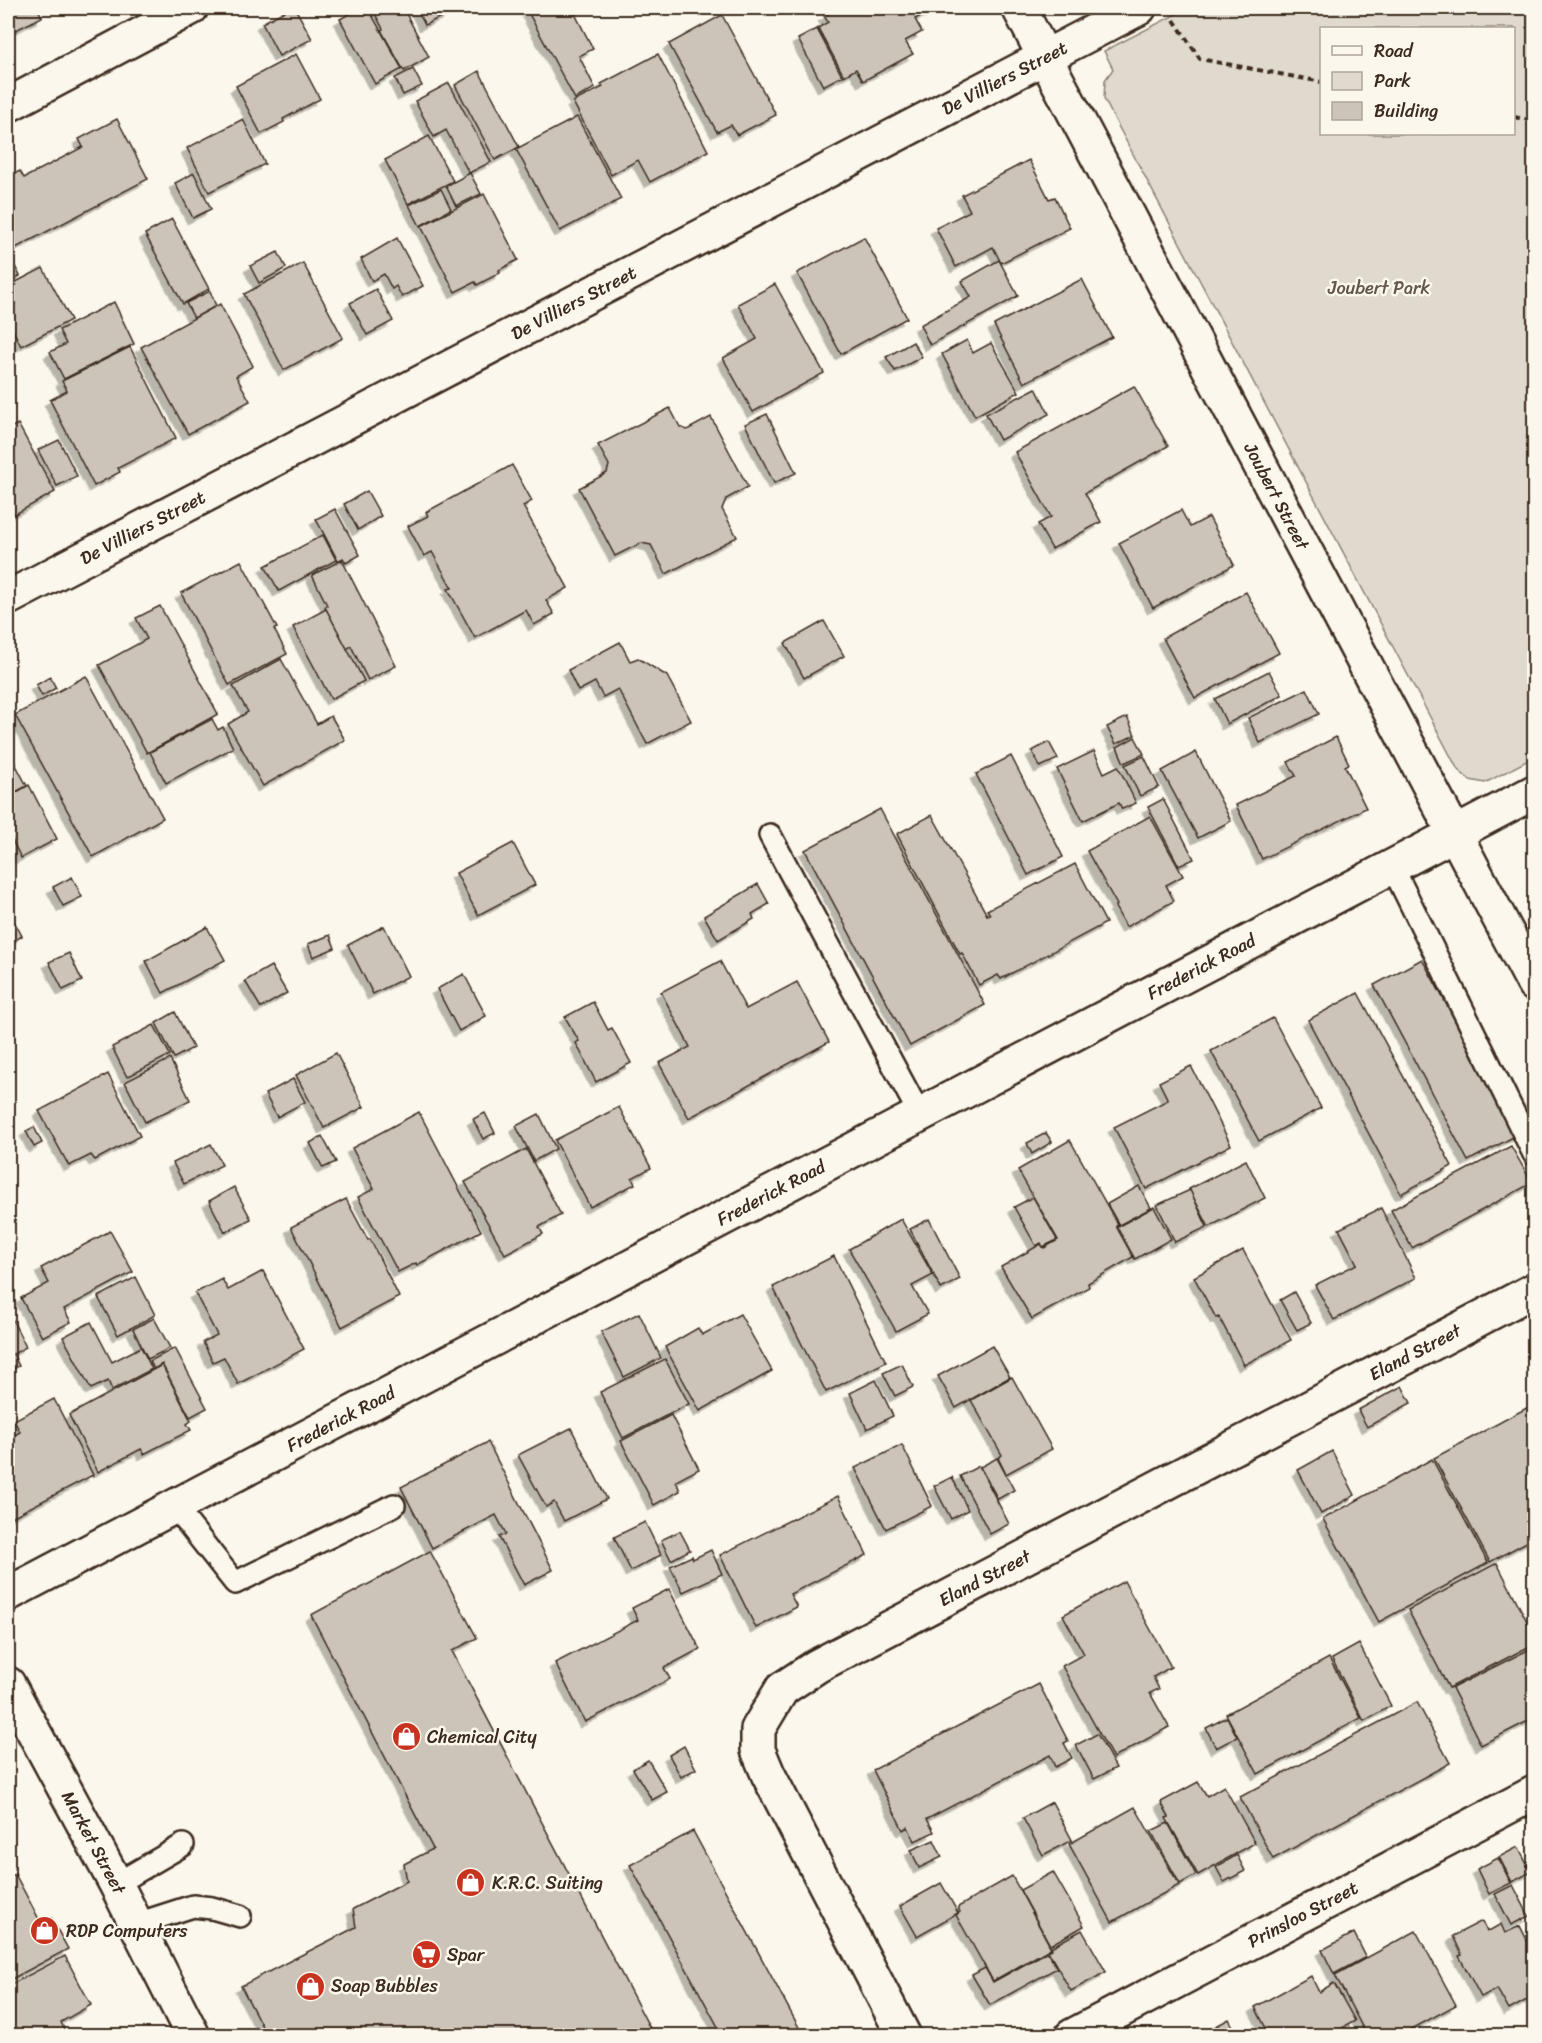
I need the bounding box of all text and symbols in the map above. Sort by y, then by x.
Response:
legend [1320,27,1515,135]
street label: De Villiers Street [936,32,1073,124]
text: Road [1374,35,1414,67]
text: Park [1374,65,1411,97]
text: Building [1374,95,1438,127]
street label: De Villiers Street [505,257,642,349]
park label: Joubert Park [1327,272,1430,304]
street label: Joubert Street [1235,436,1319,556]
street label: De Villiers Street [74,481,212,574]
street label: Frederick Road [1141,924,1263,1009]
street label: Frederick Road [711,1150,833,1235]
street label: Eland Street [1363,1315,1468,1390]
street label: Frederick Road [281,1376,402,1461]
street label: Eland Street [933,1540,1037,1616]
shop icon: Chemical City [390,1721,422,1753]
place label: Chemical City [427,1721,538,1753]
street label: Market Street [52,1785,135,1900]
shop icon: K.R.C. Suiting [455,1867,487,1899]
place label: K.R.C. Suiting [492,1867,603,1899]
street label: Prinsloo Street [1242,1872,1364,1957]
shop icon: RDP Computers [29,1915,61,1947]
place label: RDP Computers [66,1915,188,1947]
supermarket icon: Spar [410,1939,442,1971]
place label: Spar [447,1939,486,1971]
shop icon: Soap Bubbles [294,1970,326,2002]
place label: Soap Bubbles [331,1970,438,2002]

